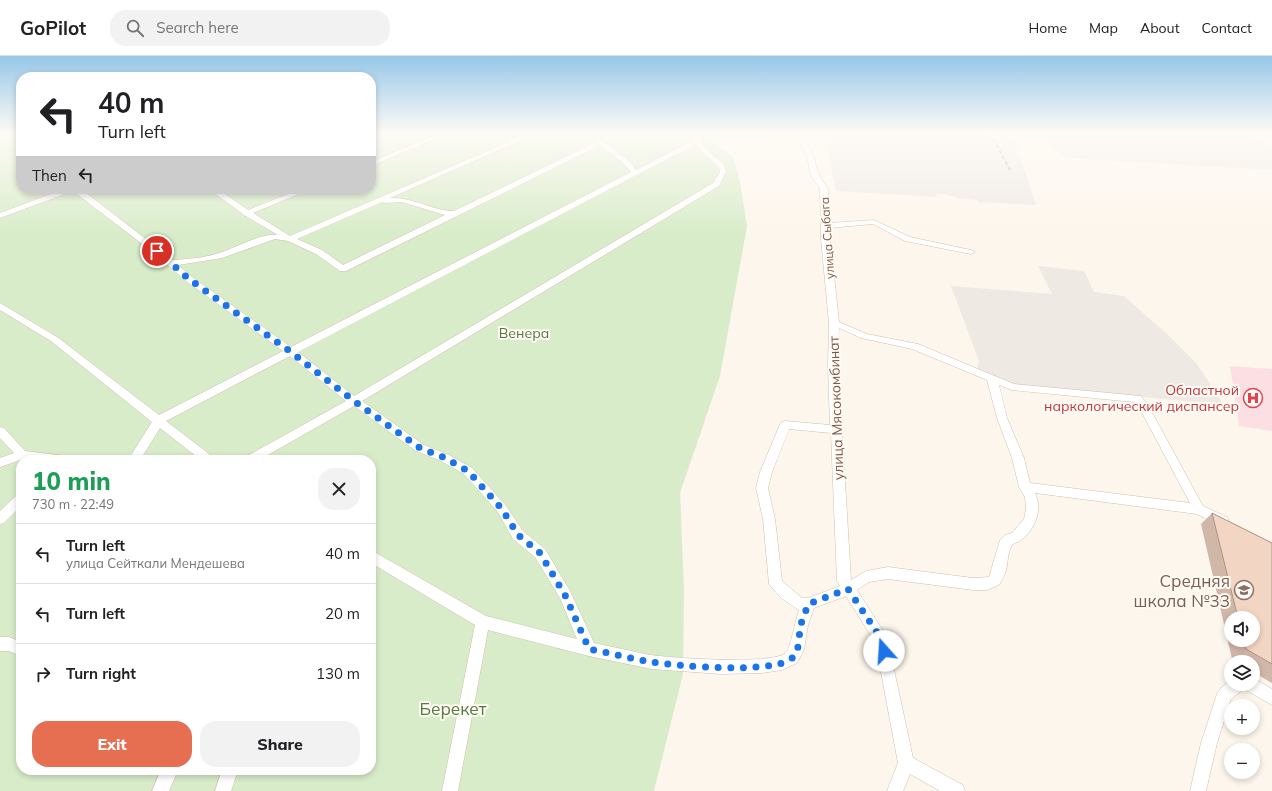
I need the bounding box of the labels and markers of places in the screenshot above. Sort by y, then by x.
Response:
pin [140,234,174,268]
place label: Областной наркологический диспансер [1044,381,1239,415]
hospital icon: Областной наркологический диспансер [1242,387,1264,409]
place label: Средняя школа №33 [1134,570,1230,611]
school or university icon: Средняя школа №33 [1233,579,1255,601]

